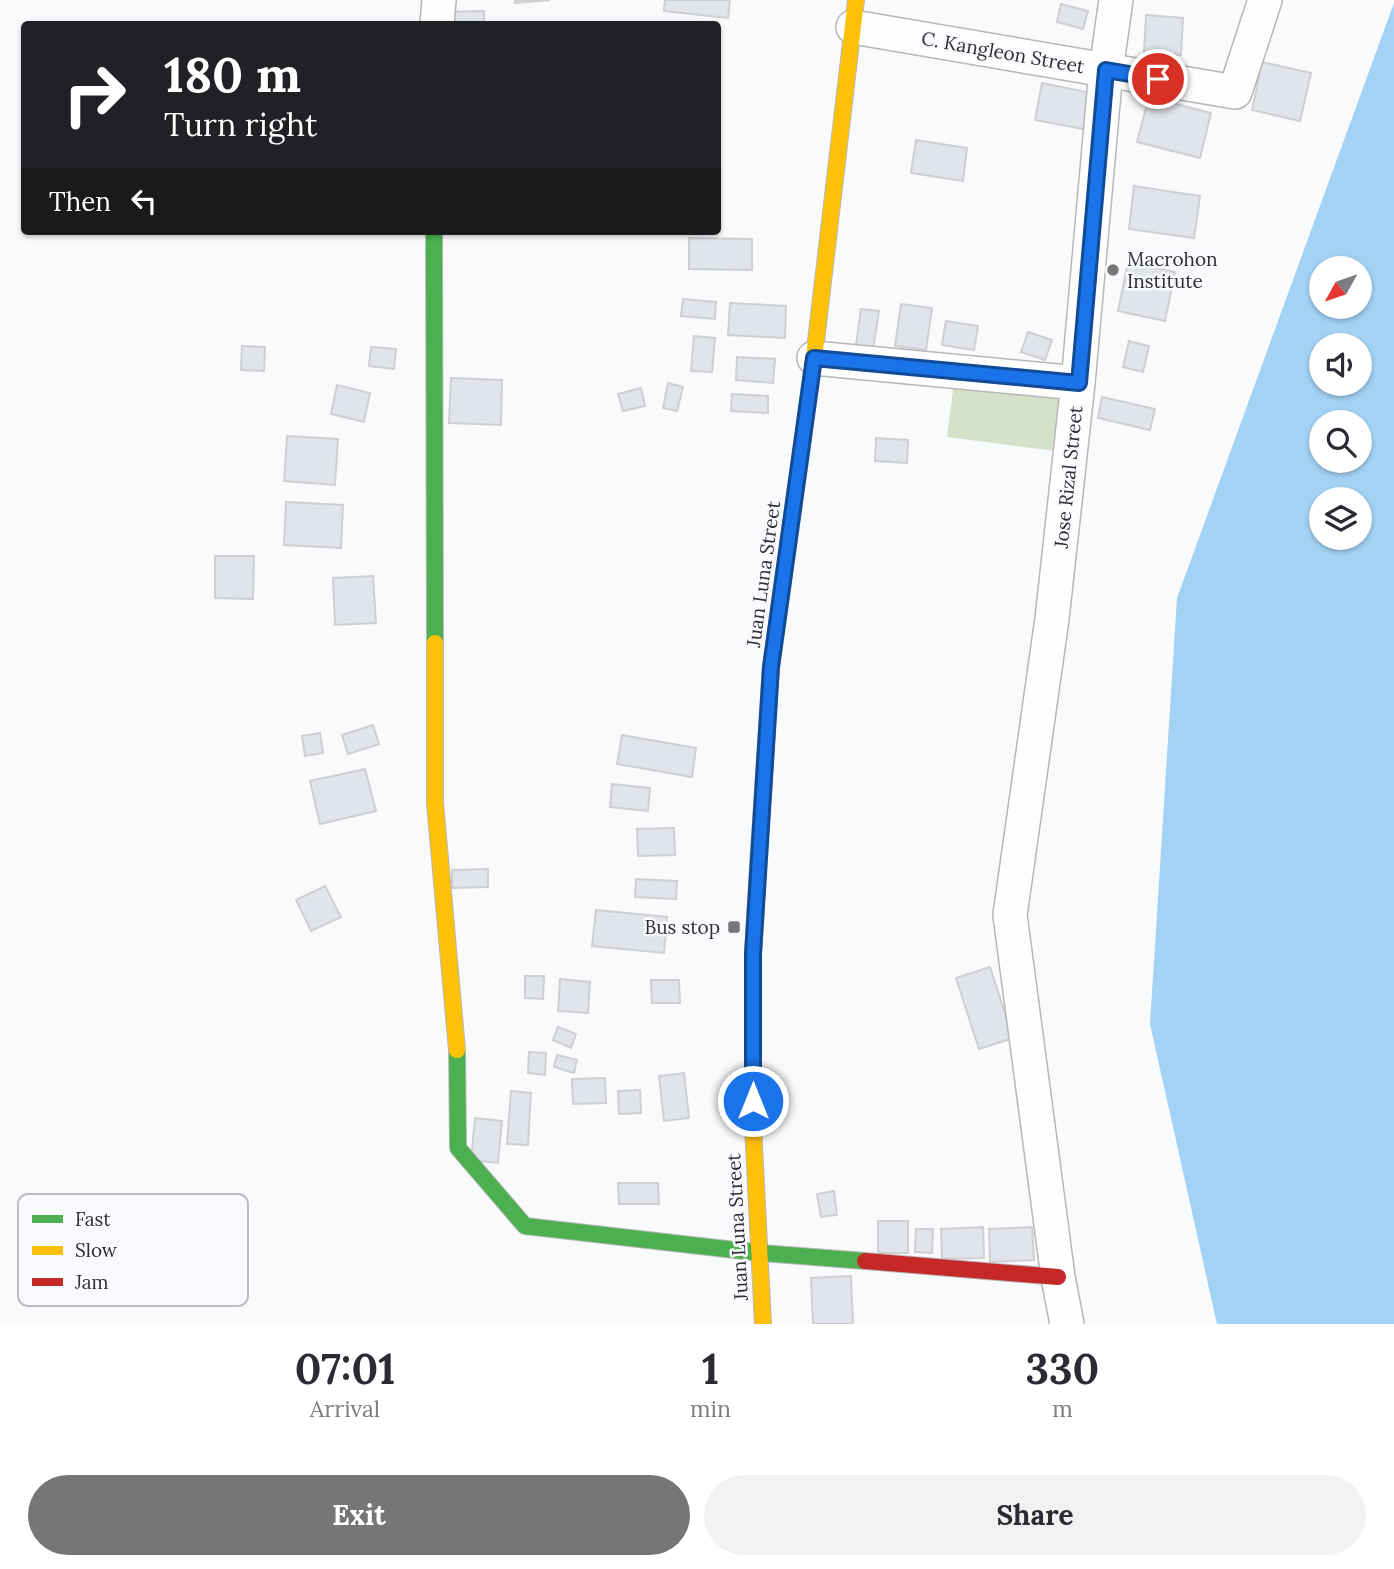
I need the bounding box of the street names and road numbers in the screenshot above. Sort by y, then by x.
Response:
street label: C. Kangleon Street [920,26,1087,78]
street label: Jose Rizal Street [1048,404,1087,550]
street label: Juan Luna Street [741,499,785,650]
street label: Juan Luna Street [721,1152,753,1302]

